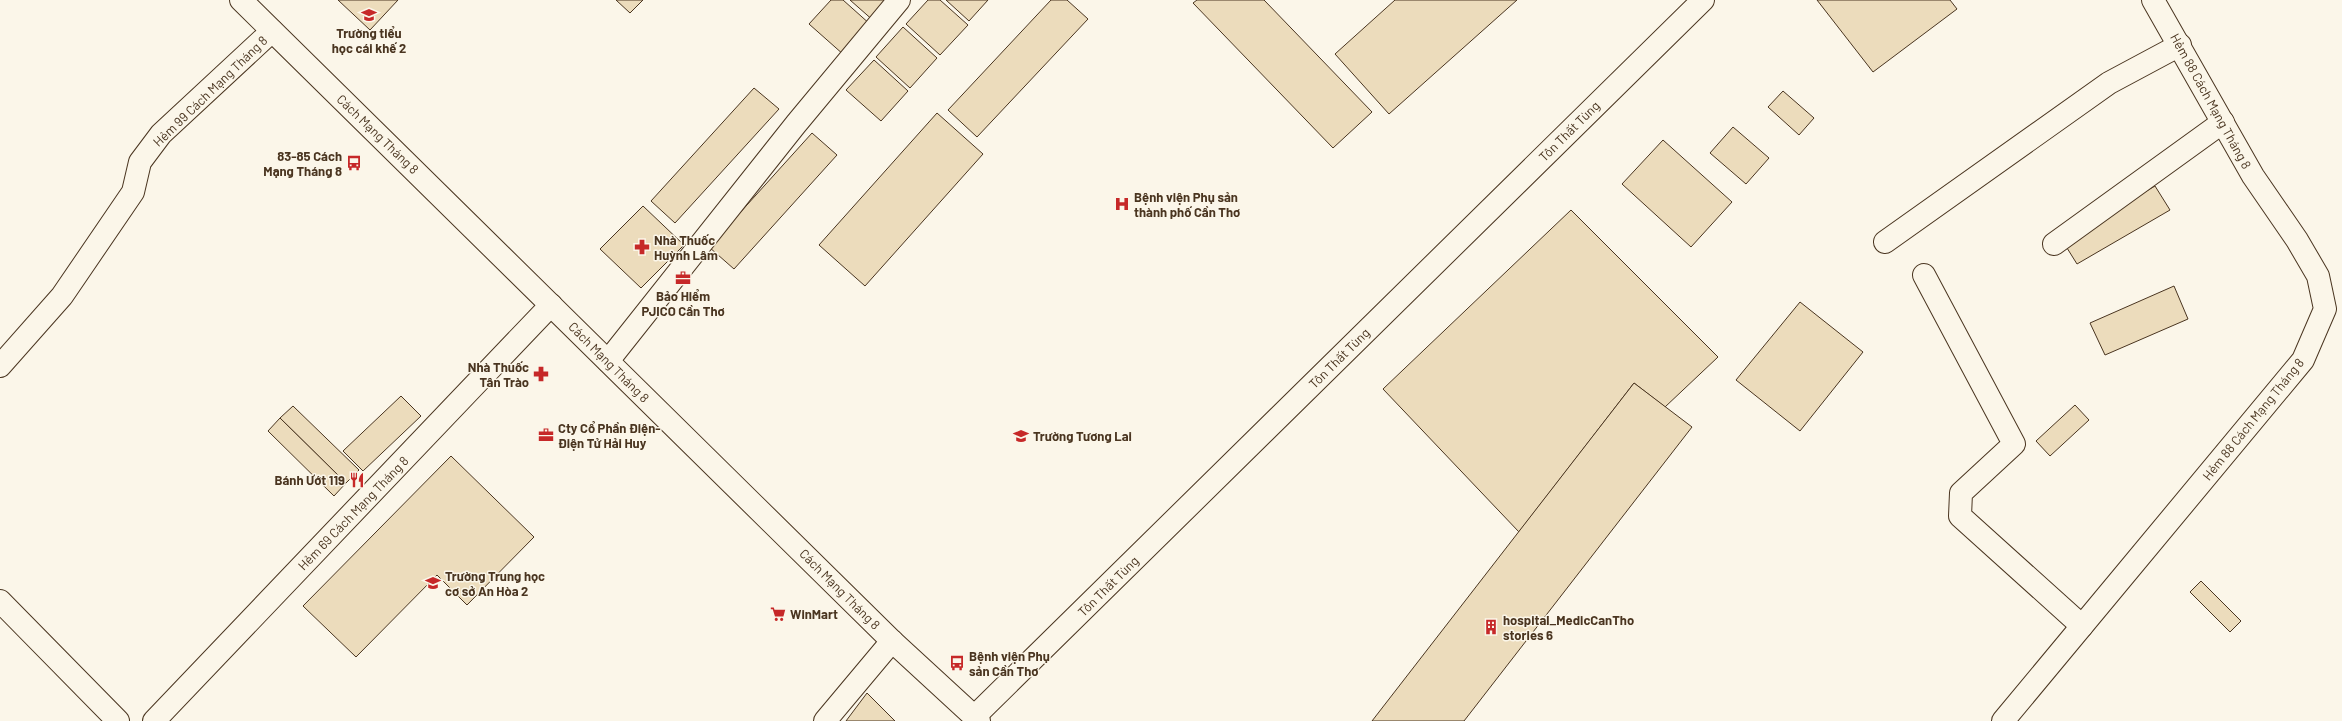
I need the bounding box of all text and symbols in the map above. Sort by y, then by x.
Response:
school or university icon: Trường tiểu học cái khế 2 [360,6,378,24]
place label: Trường tiểu học cái khế 2 [332,25,406,56]
street label: Hẻm 88 Cách Mạng Tháng 8 [2167,30,2255,172]
street label: Hẻm 99 Cách Mạng Tháng 8 [150,32,270,150]
street label: Cách Mạng Tháng 8 [334,91,422,177]
street label: Tôn Thất Tùng [1535,97,1603,165]
place label: 83-85 Cách Mạng Tháng 8 [263,148,342,179]
bus stop icon: 83-85 Cách Mạng Tháng 8 [345,154,363,172]
place label: Bệnh viện Phụ sản thành phố Cần Thơ [1134,189,1240,220]
hospital icon: Bệnh viện Phụ sản thành phố Cần Thơ [1113,195,1131,213]
place label: Nhà Thuốc Huỳnh Lâm [654,232,718,263]
pharmacy icon: Nhà Thuốc Huỳnh Lâm [633,238,651,256]
office icon: Bảo Hiểm PJICO Cần Thơ [674,269,692,287]
place label: Bảo Hiểm PJICO Cần Thơ [641,288,725,319]
street label: Cách Mạng Tháng 8 [565,318,653,406]
street label: Tôn Thất Tùng [1305,324,1373,392]
street label: Hẻm 88 Cách Mạng Tháng 8 [2199,355,2307,483]
place label: Nhà Thuốc Tân Trào [468,359,529,390]
pharmacy icon: Nhà Thuốc Tân Trào [532,365,550,383]
place label: Cty Cổ Phần Điện- Điện Tử Hải Huy [558,420,661,451]
office icon: Cty Cổ Phần Điện- Điện Tử Hải Huy [537,426,555,444]
school or university icon: Trường Tương Lai [1012,427,1030,445]
place label: Trường Tương Lai [1033,428,1132,444]
street label: Hẻm 69 Cách Mạng Tháng 8 [294,453,412,573]
restaurant icon: Bánh Ướt 119 [348,471,366,489]
place label: Bánh Ướt 119 [274,472,345,488]
street label: Cách Mạng Tháng 8 [796,545,884,633]
street label: Tôn Thất Tùng [1074,552,1142,620]
place label: Trường Trung học cơ sở An Hòa 2 [445,568,545,599]
school or university icon: Trường Trung học cơ sở An Hòa 2 [424,574,442,592]
supermarket icon: WinMart [769,605,787,623]
place label: WinMart [790,606,838,622]
place label: hospital_MedicCanTho stories 6 [1503,612,1634,643]
building icon: hospital_MedicCanTho stories 6 [1482,618,1500,636]
place label: Bệnh viện Phụ sản Cần Thơ [969,648,1050,679]
bus stop icon: Bệnh viện Phụ sản Cần Thơ [948,654,966,672]

